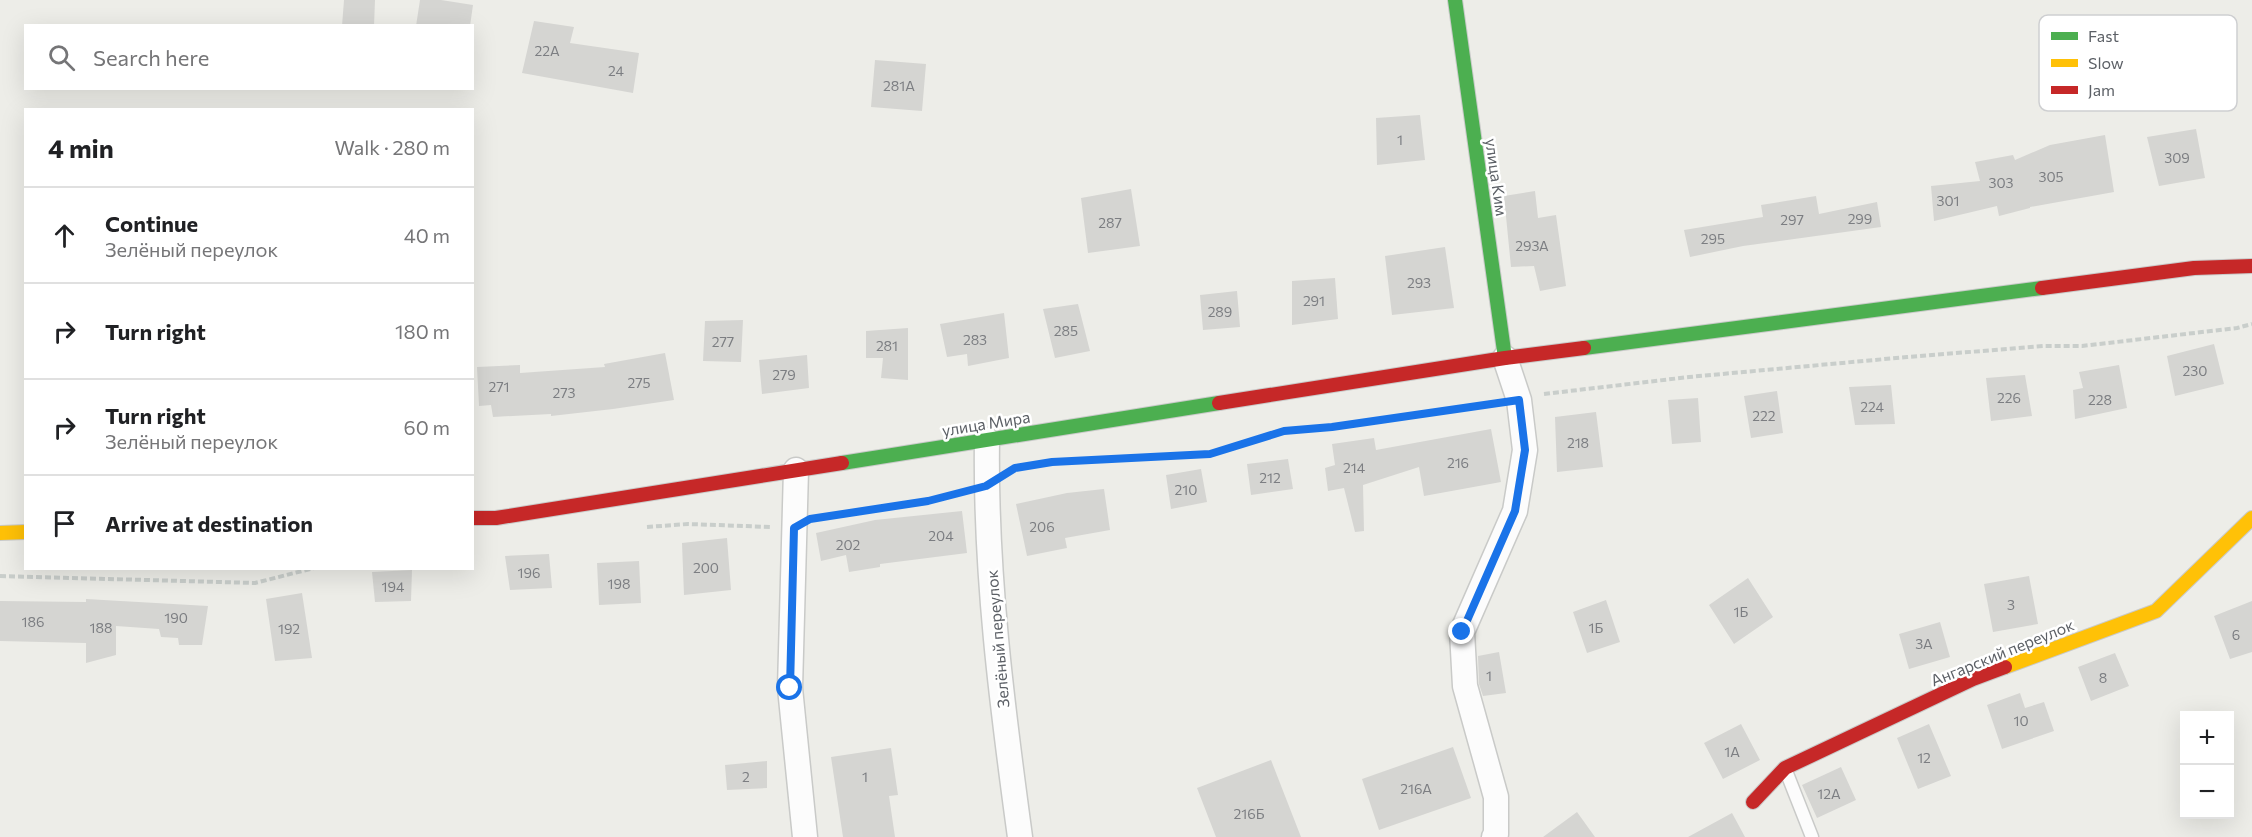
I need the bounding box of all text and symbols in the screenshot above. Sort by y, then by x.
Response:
legend [2039,15,2237,111]
search box [24,24,474,90]
text: Fast [2088,26,2119,45]
icon: search [45,41,78,74]
house number: 22А [534,42,560,59]
text: Search here [93,44,209,71]
text: Slow [2088,53,2124,72]
house number: 24 [608,62,625,79]
house number: 281А [883,77,915,94]
text: Jam [2088,80,2115,99]
house number: 1 [1397,131,1403,148]
text: 4 min [48,132,114,163]
text: Walk · 280 m [334,135,450,159]
street label: улица Ким [1482,137,1512,217]
house number: 309 [2164,149,2190,166]
house number: 305 [2038,168,2064,185]
house number: 303 [1988,174,2014,191]
house number: 301 [1936,192,1960,209]
text: Continue [105,210,198,237]
house number: 299 [1848,210,1872,227]
house number: 297 [1780,211,1804,228]
house number: 287 [1098,214,1122,231]
icon: ahead [48,219,81,252]
text: 40 m [404,223,450,247]
house number: 295 [1701,230,1725,247]
text: Зелёный переулок [105,237,278,261]
house number: 293А [1515,237,1549,254]
house number: 293 [1407,274,1431,291]
house number: 291 [1303,292,1325,309]
house number: 289 [1208,303,1232,320]
icon: right [48,315,81,348]
text: Turn right [105,318,206,345]
text: 180 m [395,319,450,343]
house number: 285 [1054,322,1078,339]
house number: 283 [963,331,987,348]
house number: 277 [712,333,734,350]
house number: 281 [876,337,898,354]
house number: 230 [2183,362,2207,379]
house number: 279 [772,366,796,383]
house number: 275 [627,374,651,391]
house number: 271 [488,378,510,395]
house number: 273 [552,384,576,401]
house number: 226 [1997,389,2021,406]
house number: 228 [2088,391,2112,408]
house number: 224 [1860,398,1884,415]
text: Turn right [105,402,206,429]
street label: улица Мира [941,407,1031,439]
house number: 222 [1752,407,1776,424]
icon: right [48,411,81,444]
text: 60 m [404,415,450,439]
text: Зелёный переулок [105,429,278,453]
house number: 218 [1567,434,1589,451]
house number: 216 [1447,454,1469,471]
house number: 214 [1343,459,1366,476]
house number: 212 [1259,469,1281,486]
house number: 210 [1175,481,1197,498]
icon: arrive [48,507,81,540]
text: Arrive at destination [105,510,313,537]
house number: 206 [1029,518,1055,535]
house number: 204 [928,527,954,544]
house number: 202 [836,536,861,553]
house number: 200 [693,559,719,576]
house number: 196 [518,564,540,581]
street label: Зелёный переулок [981,569,1012,709]
house number: 198 [608,575,630,592]
house number: 194 [382,578,405,595]
house number: 3 [2007,596,2015,613]
house number: 1Б [1734,603,1749,620]
house number: 190 [164,609,188,626]
house number: 186 [22,613,44,630]
street label: Ангарский переулок [1928,614,2077,689]
route end [1448,618,1474,644]
house number: 188 [90,619,112,636]
house number: 1Б [1589,619,1604,636]
house number: 192 [278,620,300,637]
house number: 6 [2232,626,2240,643]
house number: 3А [1915,635,1933,652]
house number: 1 [1486,667,1492,684]
house number: 8 [2099,669,2107,686]
route start [776,674,802,700]
map controls [2180,711,2234,819]
button: + [2180,711,2234,765]
house number: 10 [2013,712,2029,729]
house number: 1А [1724,743,1740,760]
house number: 12 [1917,749,1931,766]
button: − [2180,765,2234,819]
house number: 2 [742,768,750,785]
house number: 1 [862,768,868,785]
house number: 216А [1400,780,1432,797]
house number: 12А [1817,785,1841,802]
house number: 216Б [1233,805,1265,822]

